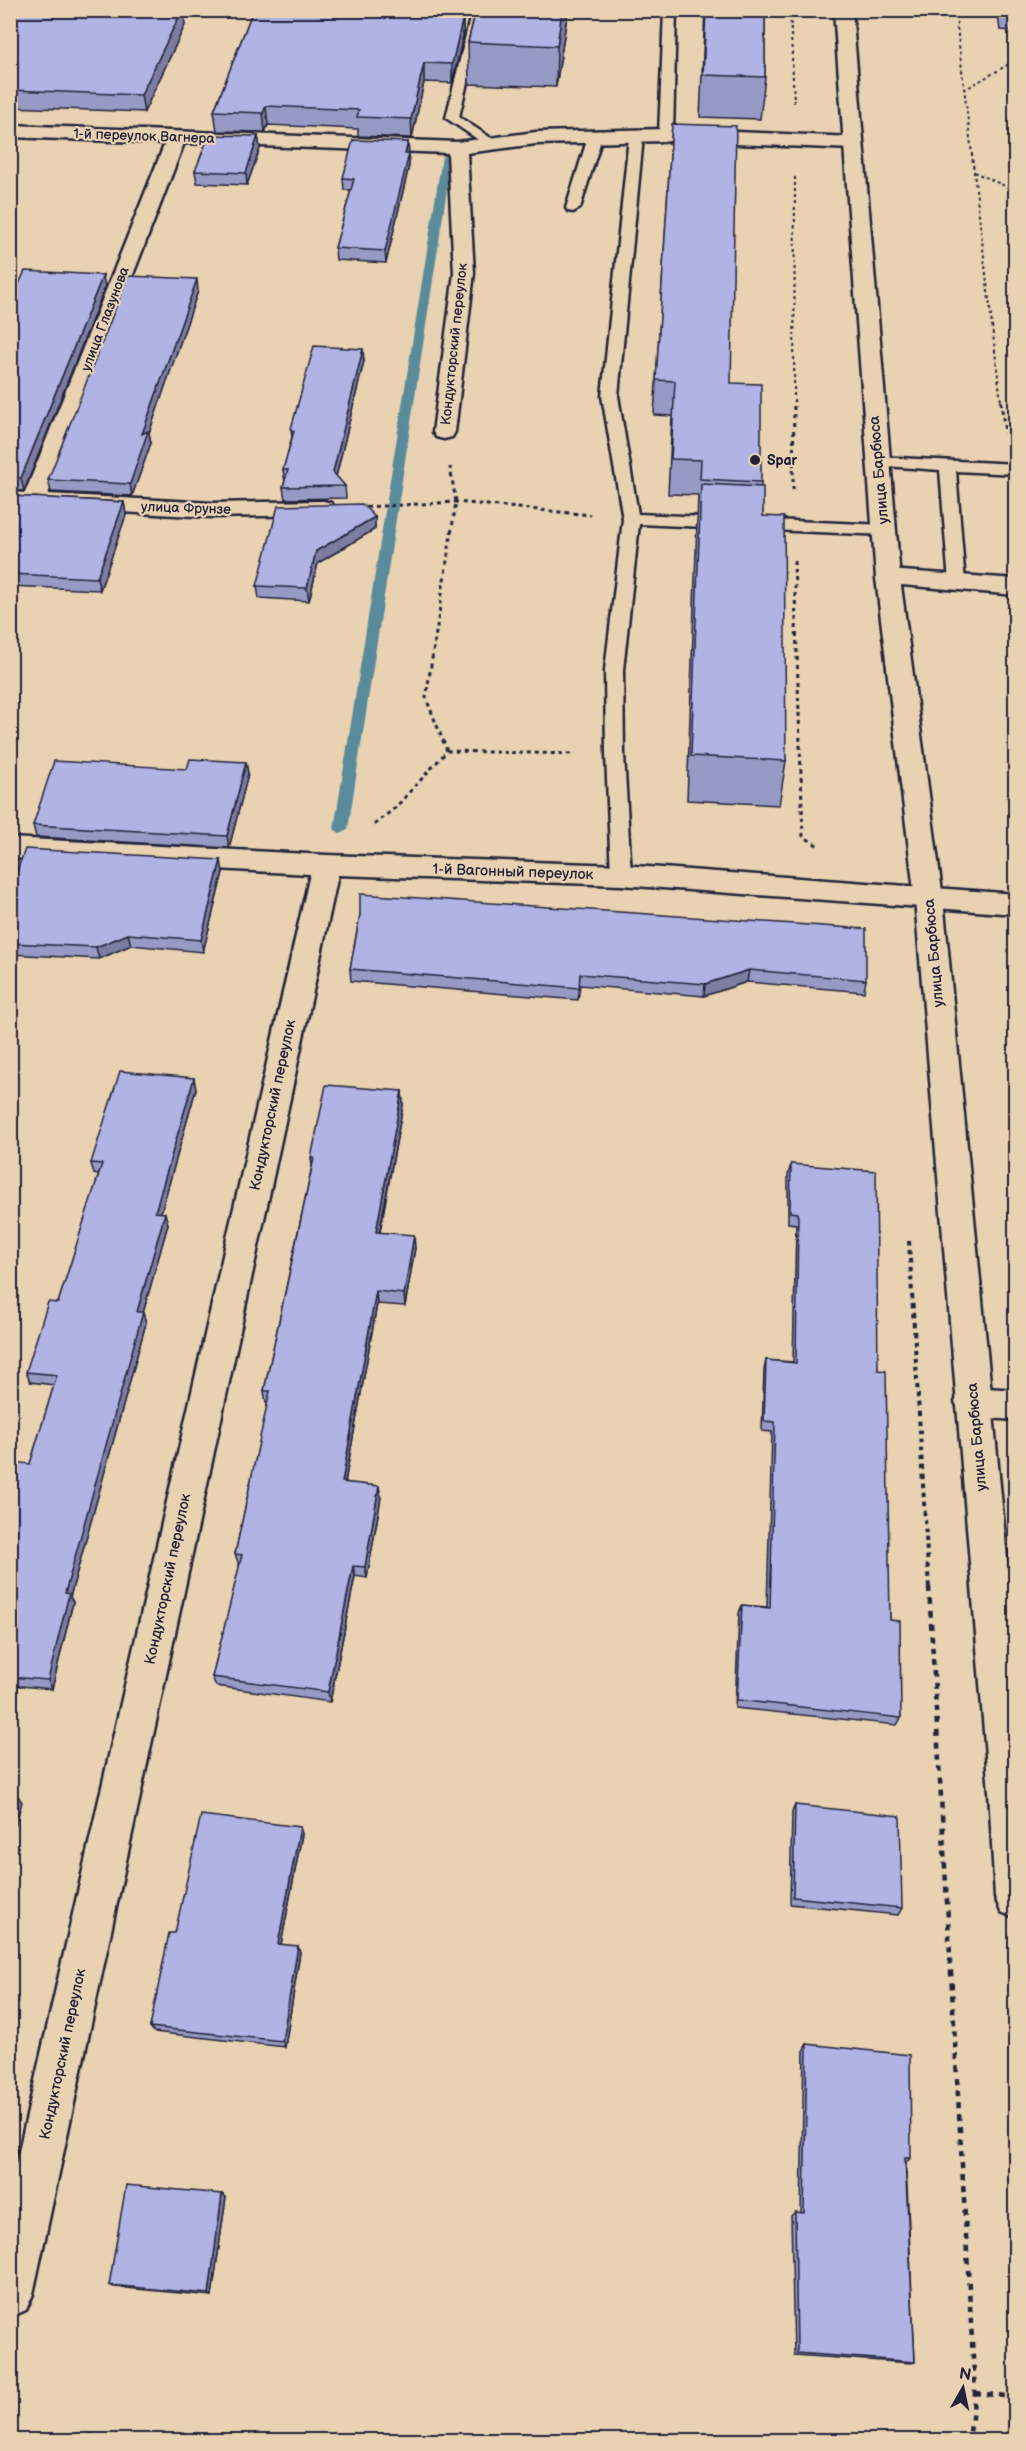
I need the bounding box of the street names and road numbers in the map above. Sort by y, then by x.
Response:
street label: 1-й переулок Вагнера [73,125,216,147]
street label: Кондукторский переулок [437,262,471,426]
street label: улица Глазунова [77,264,133,374]
street label: улица Барбюса [865,415,893,525]
street label: улица Фрунзе [141,498,232,518]
street label: 1-й Вагонный переулок [432,860,594,884]
street label: улица Барбюса [920,898,948,1008]
street label: Кондукторский переулок [246,1018,300,1192]
street label: улица Барбюса [963,1382,991,1492]
street label: Кондукторский переулок [141,1492,195,1666]
street label: Кондукторский переулок [36,1967,90,2141]

